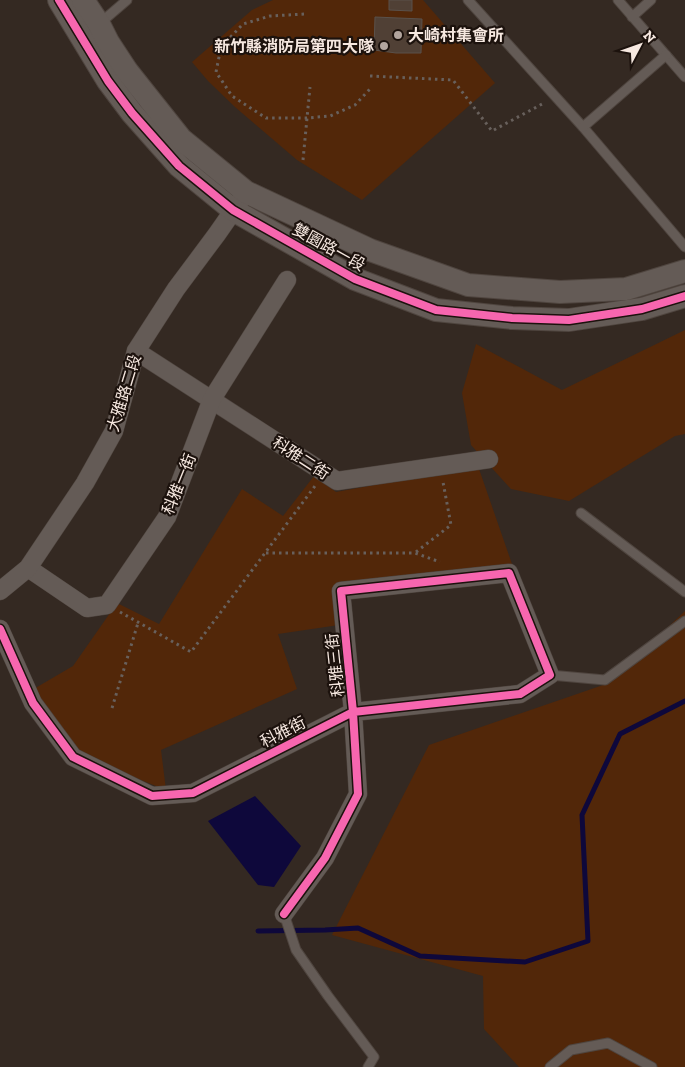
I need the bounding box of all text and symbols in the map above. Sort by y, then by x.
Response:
north arrow [615,20,665,70]
place label: 大崎村集會所 [408,26,504,45]
text: N [640,27,660,47]
marker: 大崎村集會所 [392,29,404,41]
place label: 新竹縣消防局第四大隊 [214,37,374,56]
marker: 新竹縣消防局第四大隊 [378,40,390,52]
street label: 雙園路一段 [289,219,369,275]
street label: 大雅路二段 [103,352,145,434]
street label: 科雅二街 [269,433,333,483]
street label: 科雅一街 [158,451,200,517]
street label: 科雅三街 [322,632,348,698]
street label: 科雅街 [257,713,309,751]

